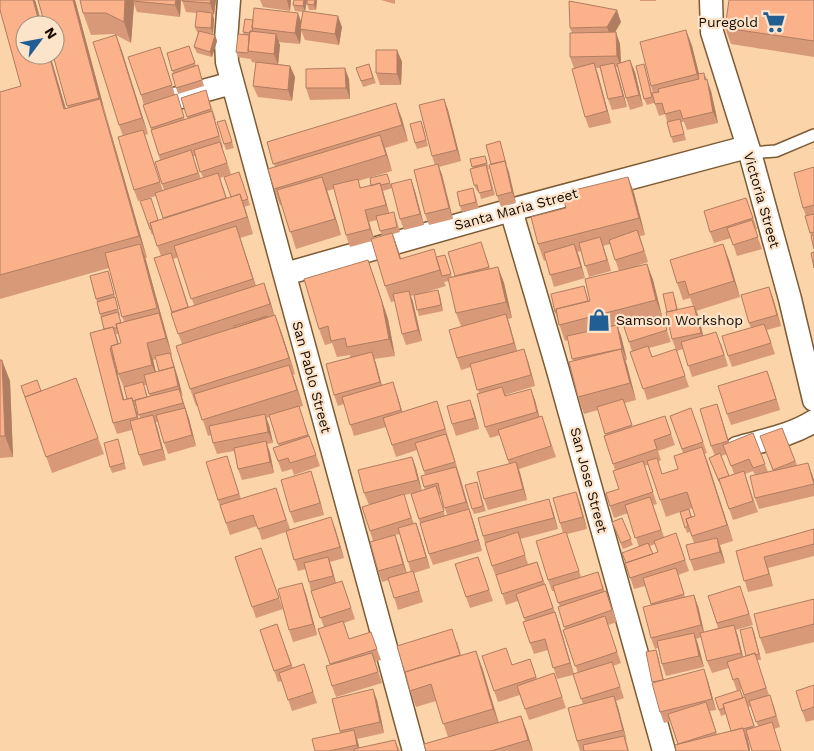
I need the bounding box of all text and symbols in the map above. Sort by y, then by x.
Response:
supermarket icon: Puregold [761,9,787,35]
place label: Puregold [698,14,758,30]
north arrow [15,15,65,65]
text: N [41,24,61,42]
street label: Victoria Street [741,150,783,250]
street label: Santa Maria Street [452,185,580,233]
shop icon: Samson Workshop [586,307,612,333]
place label: Samson Workshop [616,312,743,328]
street label: San Pablo Street [289,319,335,435]
street label: San Jose Street [567,426,611,535]

